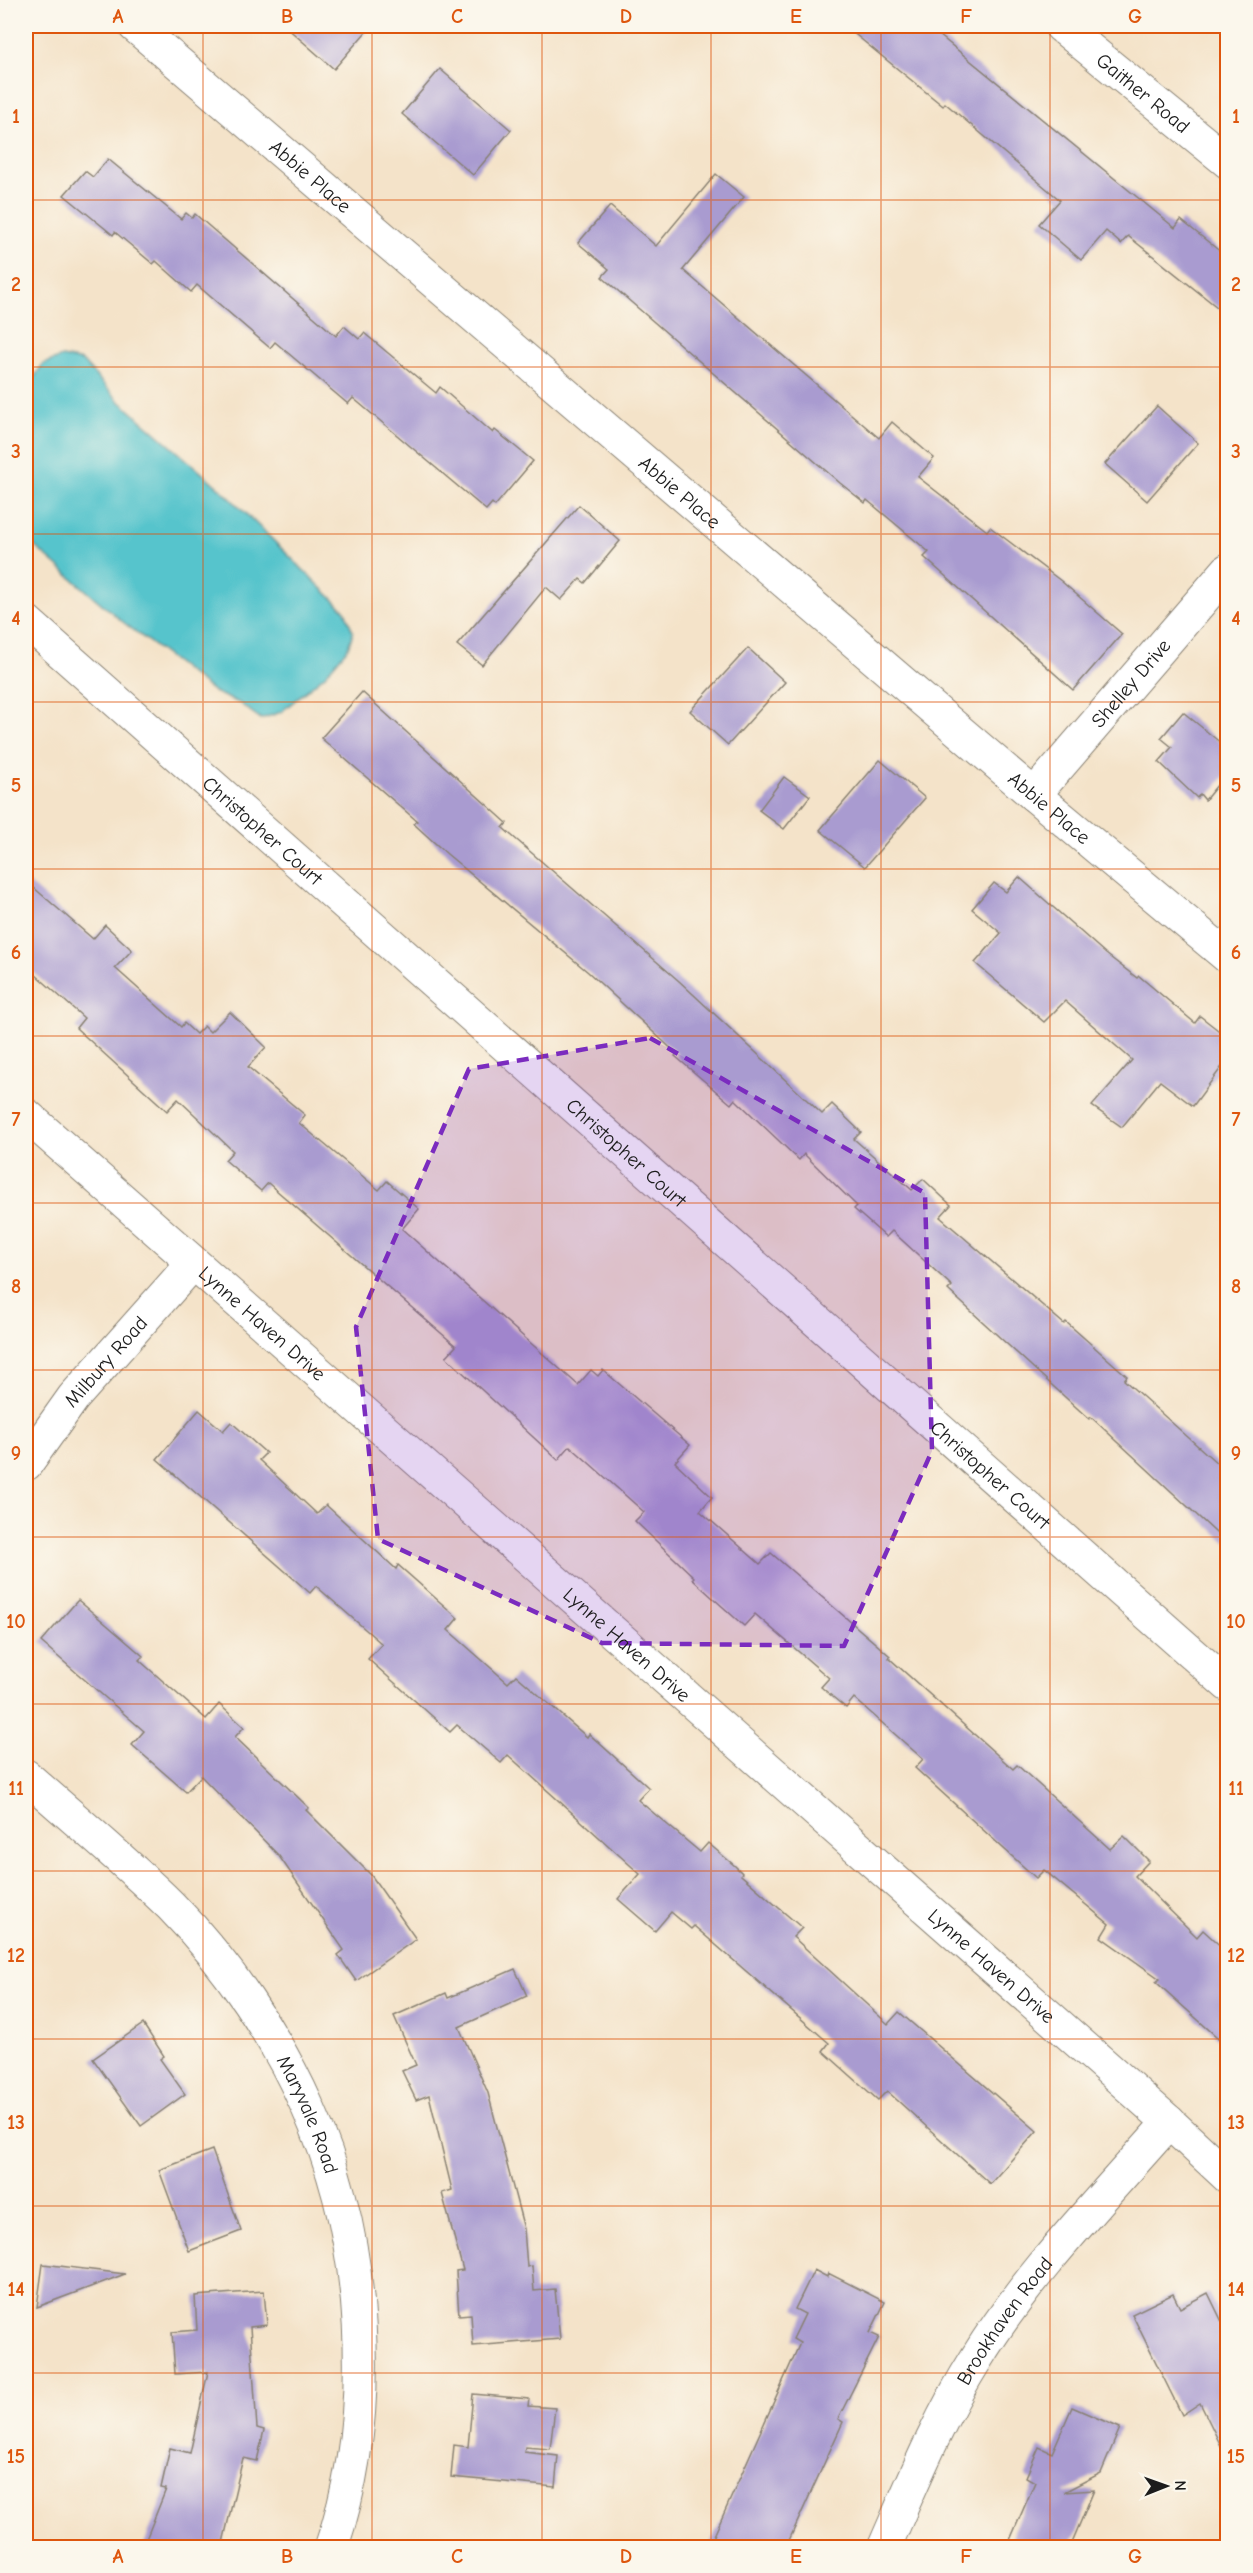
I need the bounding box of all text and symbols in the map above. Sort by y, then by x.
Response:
text: A [112,5,124,28]
text: B [281,5,293,28]
text: C [451,5,463,28]
text: D [620,5,632,28]
text: E [790,5,802,28]
text: F [960,5,972,28]
text: G [1128,5,1142,28]
street label: Gaither Road [1092,49,1194,138]
text: 1 [12,105,20,128]
text: 1 [1232,105,1240,128]
street label: Abbie Place [265,135,356,218]
text: 2 [11,273,21,296]
text: 2 [1231,273,1241,296]
text: 3 [11,440,21,463]
text: 3 [1231,440,1241,463]
street label: Abbie Place [634,451,725,534]
text: 4 [11,607,21,630]
text: 4 [1231,607,1241,630]
street label: Shelley Drive [1087,634,1175,732]
street label: Abbie Place [1003,767,1095,849]
street label: Christopher Court [198,772,328,891]
text: 5 [11,774,21,797]
text: 5 [1231,774,1241,797]
text: 6 [11,941,21,964]
text: 6 [1231,941,1241,964]
street label: Christopher Court [562,1094,692,1213]
text: 7 [12,1108,21,1131]
text: 7 [1232,1108,1241,1131]
street label: Lynne Haven Drive [194,1262,330,1386]
text: 8 [11,1275,21,1298]
text: 8 [1231,1275,1241,1298]
street label: Milbury Road [60,1312,152,1412]
street label: Christopher Court [925,1416,1056,1535]
text: 9 [11,1442,21,1465]
text: 9 [1231,1442,1241,1465]
street label: Lynne Haven Drive [559,1583,695,1707]
text: 10 [6,1610,26,1633]
text: 10 [1226,1610,1246,1633]
text: 11 [8,1777,24,1800]
text: 11 [1228,1777,1244,1800]
street label: Lynne Haven Drive [923,1904,1060,2028]
text: 12 [7,1944,25,1967]
text: 12 [1227,1944,1245,1967]
street label: Maryvale Road [272,2051,343,2176]
text: 13 [7,2111,25,2134]
text: 13 [1227,2111,1245,2134]
street label: Brookhaven Road [952,2252,1057,2389]
text: 14 [7,2278,25,2301]
text: 14 [1227,2278,1245,2301]
text: 15 [7,2445,25,2468]
text: 15 [1227,2445,1245,2468]
north arrow [1136,2456,1196,2516]
text: N [1171,2480,1189,2491]
text: A [112,2545,124,2568]
text: B [281,2545,293,2568]
text: C [451,2545,463,2568]
text: D [620,2545,632,2568]
text: E [790,2545,802,2568]
text: F [960,2545,972,2568]
text: G [1128,2545,1142,2568]

